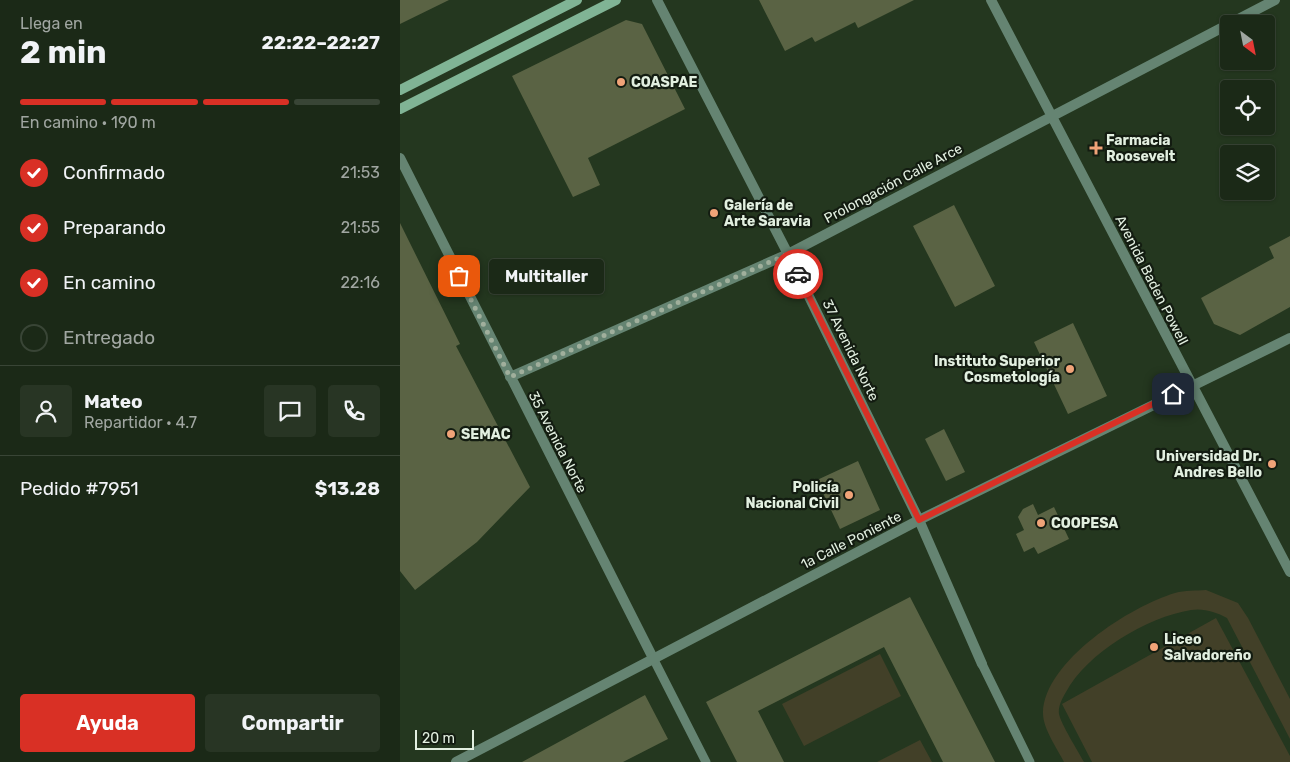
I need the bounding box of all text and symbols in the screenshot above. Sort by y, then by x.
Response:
text: Llega en [20,14,83,33]
north arrow [1220,15,1275,70]
map controls [1220,15,1275,200]
text: 22:22–22:27 [261,31,380,54]
text: 2 min [20,33,107,71]
place label: COASPAE [631,74,698,91]
marker: COASPAE [615,76,627,88]
button: locate [1220,80,1275,135]
text: En camino · 190 m [20,113,156,132]
place label: Farmacia Roosevelt [1106,132,1176,165]
street label: Prolongación Calle Arce [821,140,965,227]
marker: Farmacia Roosevelt [1090,142,1102,154]
button: layers [1220,145,1275,200]
icon: check [20,159,48,187]
text: Confirmado [63,161,165,184]
text: 21:53 [341,163,380,182]
place label: Galería de Arte Saravia [724,197,811,230]
marker: Galería de Arte Saravia [708,207,720,219]
street label: Avenida Baden Powell [1111,213,1192,348]
icon: check [20,214,48,242]
text: Preparando [63,216,166,239]
text: 21:55 [341,218,380,237]
courier [773,249,823,299]
pin [438,255,480,297]
callout: Multitaller [489,258,604,294]
icon: car [784,260,812,288]
icon: bag [445,262,473,290]
text: Multitaller [505,267,588,286]
icon: check [20,269,48,297]
text: En camino [63,271,156,294]
text: 22:16 [341,273,380,292]
street label: 37 Avenida Norte [819,297,883,404]
text: Entregado [63,326,155,349]
place label: Instituto Superior Cosmetología [934,353,1061,386]
marker: Instituto Superior Cosmetología [1064,363,1076,375]
pin [1152,373,1194,415]
icon: home [1159,380,1187,408]
button: person [20,385,72,437]
button: chat [264,385,316,437]
button: phone [328,385,380,437]
street label: 35 Avenida Norte [525,389,591,496]
text: Mateo [84,390,143,413]
text: Repartidor · 4.7 [84,413,197,432]
place label: SEMAC [461,426,511,443]
marker: SEMAC [445,428,457,440]
place label: Universidad Dr. Andres Bello [1156,448,1262,481]
marker: Universidad Dr. Andres Bello [1266,458,1278,470]
text: Pedido #7951 [20,477,139,500]
text: $13.28 [315,477,380,500]
place label: Policía Nacional Civil [745,479,839,512]
marker: Policía Nacional Civil [843,489,855,501]
street label: 1a Calle Poniente [798,508,905,573]
place label: COOPESA [1051,515,1118,532]
marker: COOPESA [1035,517,1047,529]
place label: Liceo Salvadoreño [1164,631,1251,664]
marker: Liceo Salvadoreño [1148,641,1160,653]
button: Ayuda [20,694,195,752]
button: Compartir [205,694,380,752]
scale bar [415,727,474,750]
text: 20 m [422,730,455,747]

